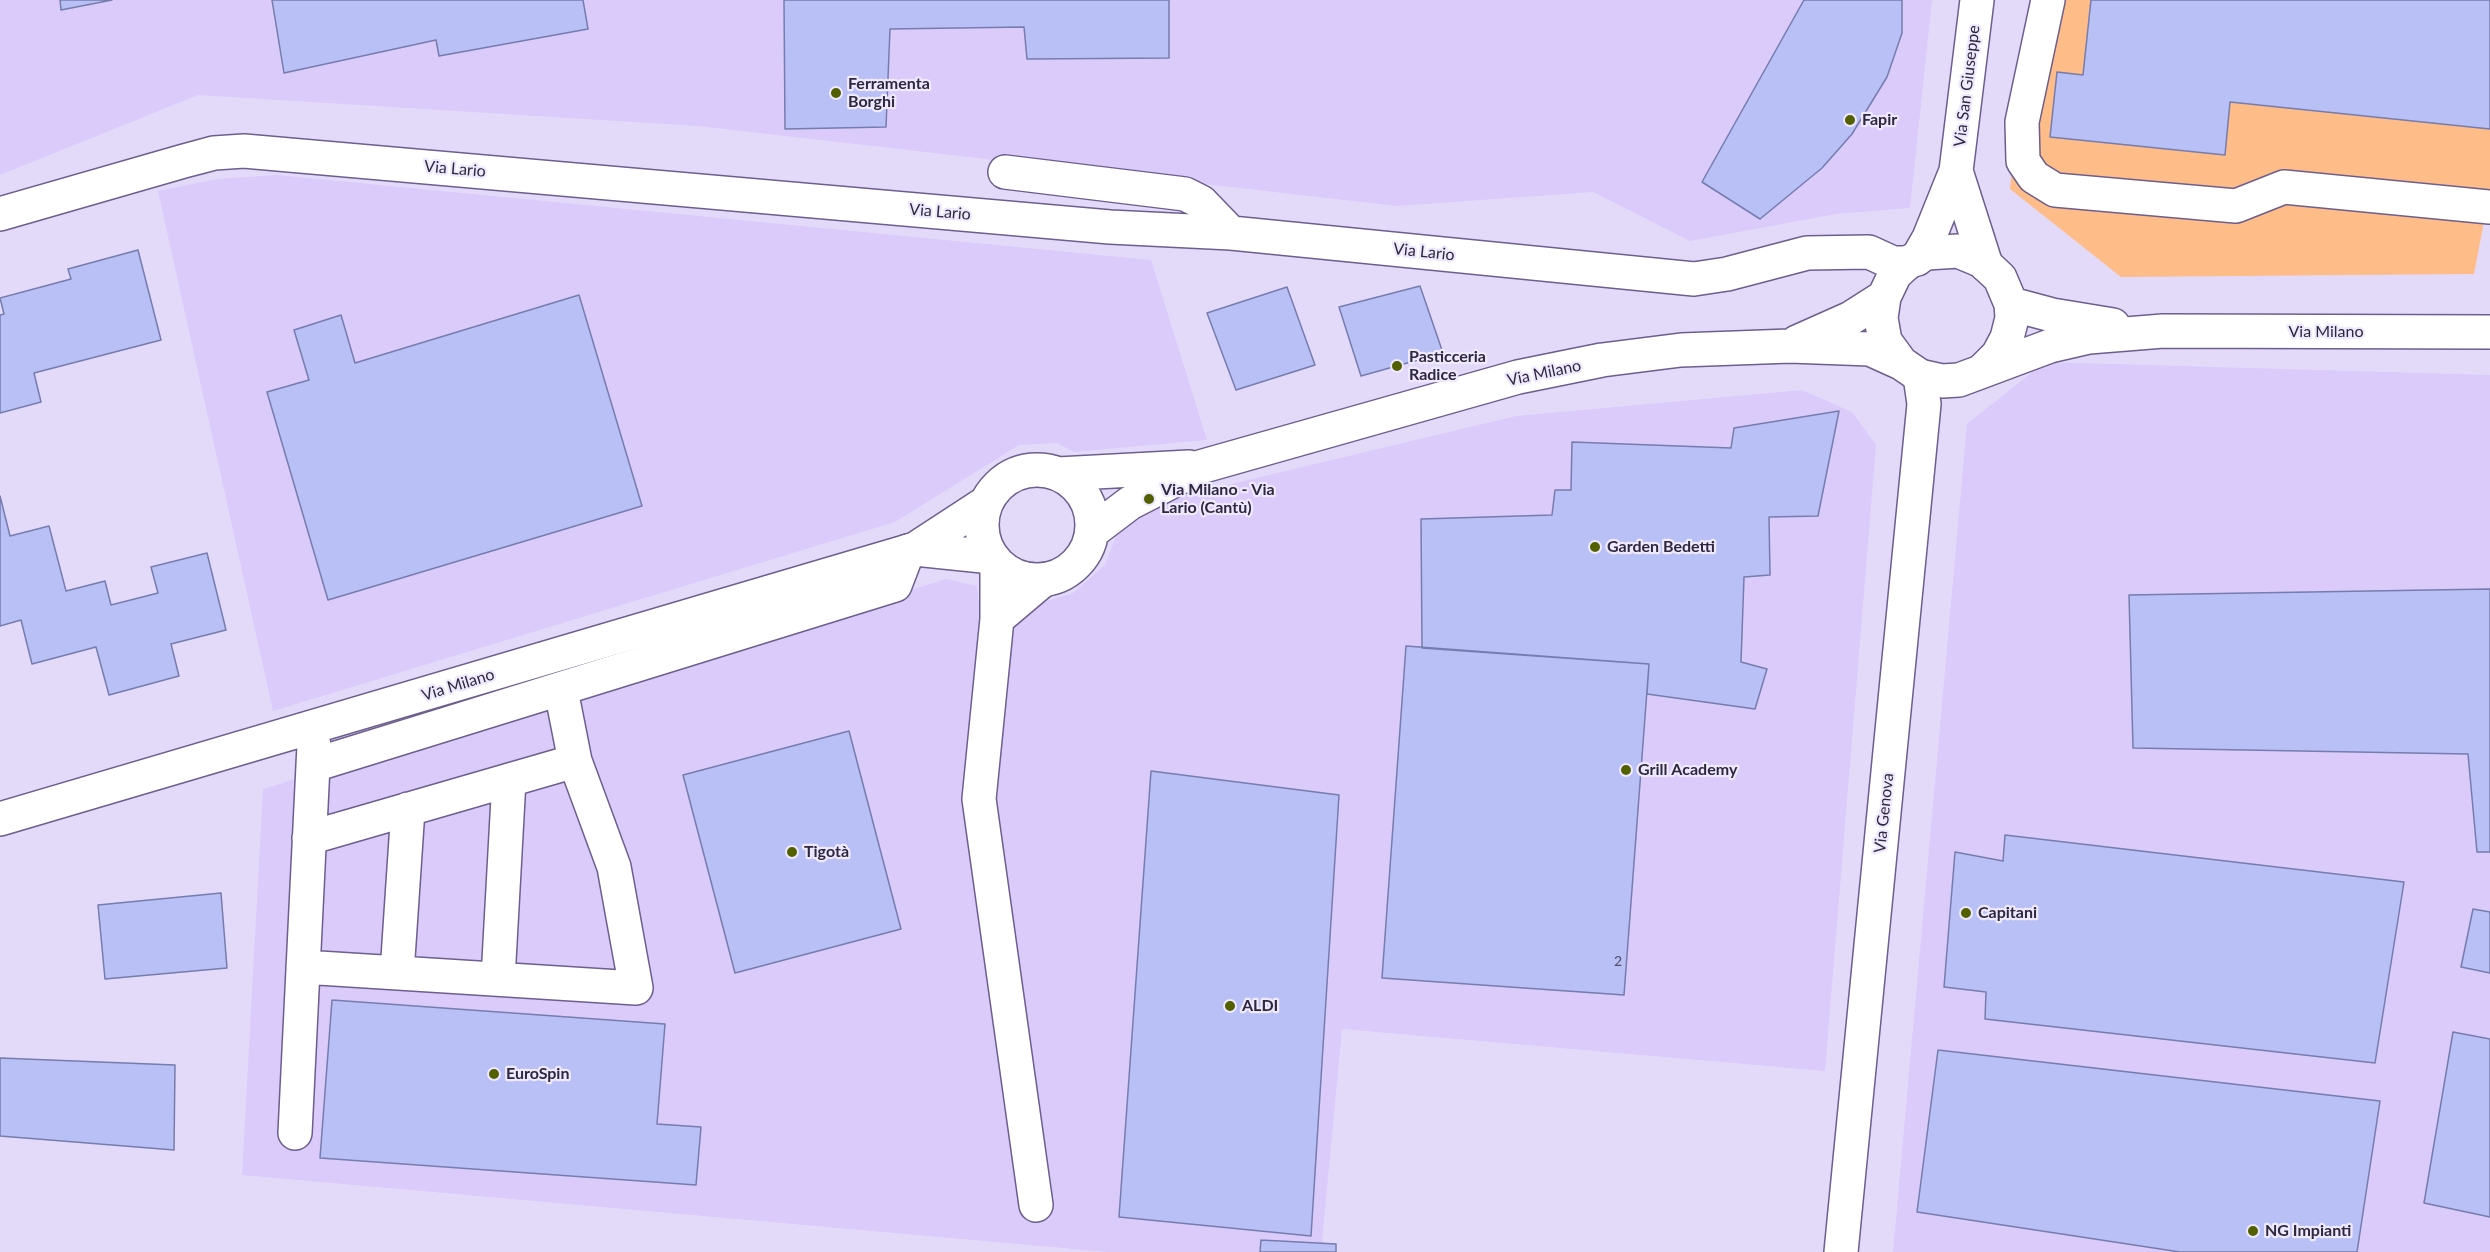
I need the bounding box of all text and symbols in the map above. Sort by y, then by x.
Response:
street label: Via San Giuseppe [1950,24,1984,148]
place label: Ferramenta Borghi [848,74,930,112]
marker: Ferramenta Borghi [829,86,843,100]
place label: Fapir [1862,110,1897,130]
marker: Fapir [1843,113,1857,127]
street label: Via Lario [423,157,487,181]
street label: Via Lario [908,200,972,224]
street label: Via Lario [1392,239,1456,265]
street label: Via Milano [2288,322,2364,342]
place label: Pasticceria Radice [1409,347,1486,385]
street label: Via Milano [1505,356,1583,390]
marker: Pasticceria Radice [1390,359,1404,373]
place label: Via Milano - Via Lario (Cantù) [1161,480,1275,518]
marker: Via Milano - Via Lario (Cantù) [1142,492,1156,506]
place label: Garden Bedetti [1607,537,1715,557]
marker: Garden Bedetti [1588,540,1602,554]
street label: Via Milano [419,665,497,705]
place label: Grill Academy [1638,760,1737,780]
marker: Grill Academy [1619,763,1633,777]
street label: Via Genova [1870,772,1898,854]
place label: Tigotà [804,842,849,862]
marker: Tigotà [785,845,799,859]
place label: Capitani [1978,903,2037,923]
marker: Capitani [1959,906,1973,920]
house number: 2 [1614,953,1622,969]
place label: ALDI [1242,996,1278,1016]
marker: ALDI [1223,999,1237,1013]
place label: EuroSpin [506,1064,569,1084]
marker: EuroSpin [487,1067,501,1081]
place label: NG Impianti [2265,1221,2351,1241]
marker: NG Impianti [2246,1224,2260,1238]

